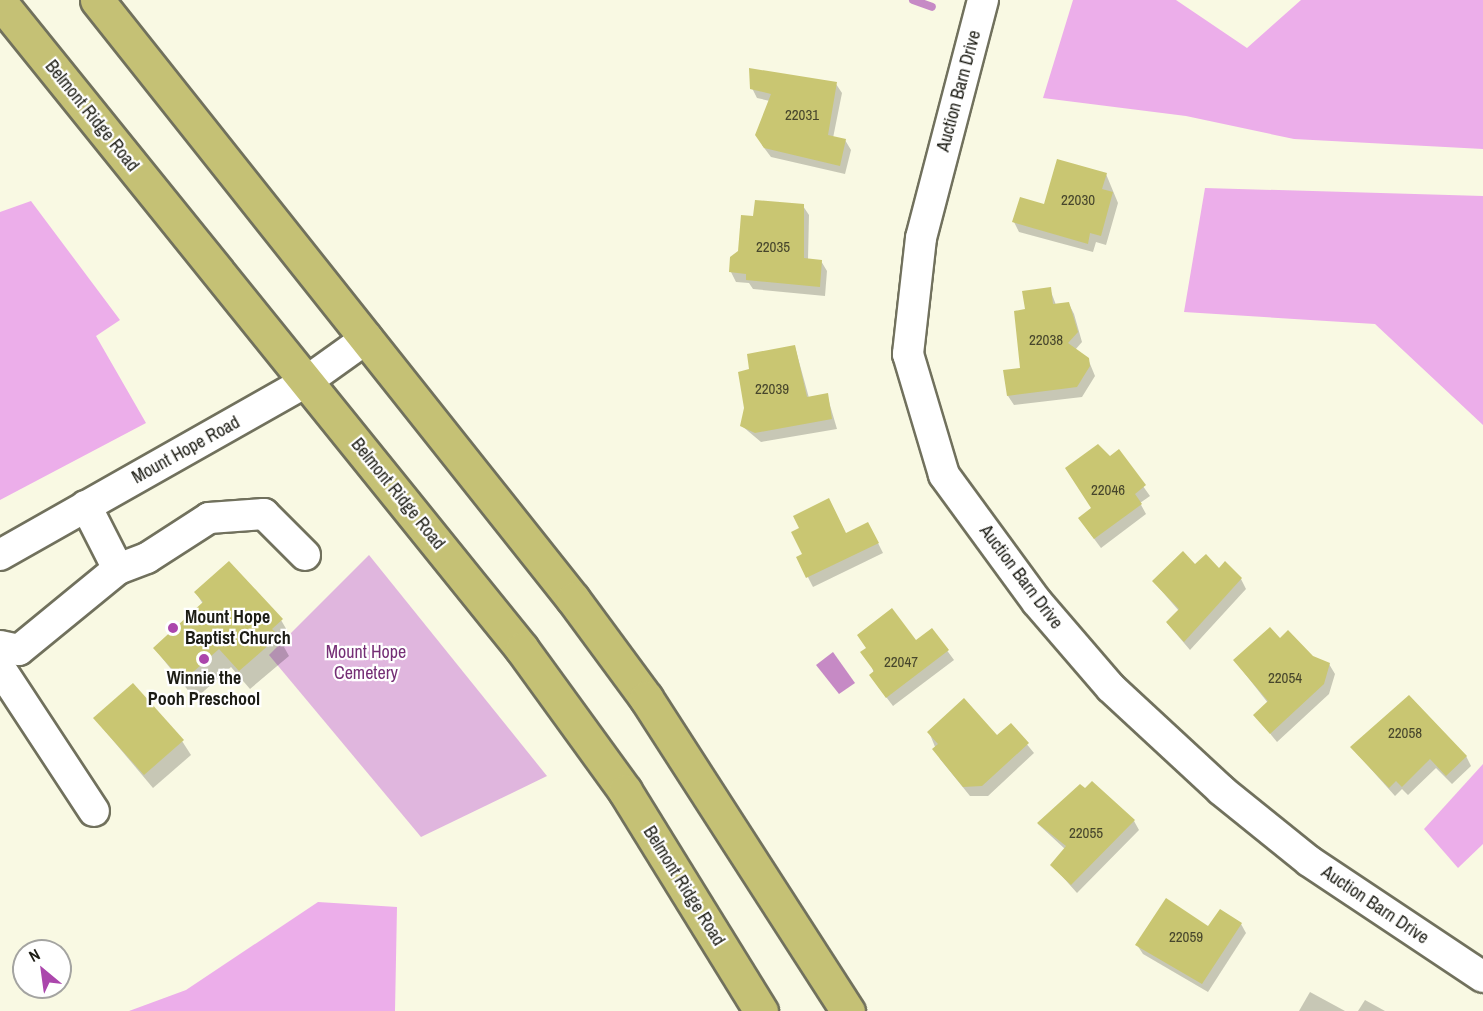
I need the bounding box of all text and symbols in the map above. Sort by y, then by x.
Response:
street label: Auction Barn Drive [932,28,986,154]
street label: Belmont Ridge Road [40,56,144,176]
house number: 22031 [785,106,819,124]
house number: 22030 [1061,191,1095,209]
house number: 22035 [756,238,790,256]
house number: 22038 [1029,331,1063,349]
house number: 22039 [755,380,789,398]
street label: Mount Hope Road [128,412,244,488]
street label: Belmont Ridge Road [346,434,450,554]
house number: 22046 [1091,481,1125,499]
street label: Auction Barn Drive [975,521,1067,633]
place label: Mount Hope Baptist Church [185,607,291,650]
marker: Mount Hope Baptist Church [166,621,180,635]
park label: Mount Hope Cemetery [326,642,406,684]
marker: Winnie the Pooh Preschool [197,652,211,666]
house number: 22047 [884,653,918,671]
place label: Winnie the Pooh Preschool [148,668,260,710]
house number: 22054 [1268,669,1302,687]
house number: 22058 [1388,724,1422,742]
street label: Belmont Ridge Road [639,822,729,950]
house number: 22055 [1069,824,1103,842]
street label: Auction Barn Drive [1317,861,1433,949]
house number: 22059 [1169,928,1203,946]
north arrow [12,939,72,999]
text: N [25,943,44,967]

